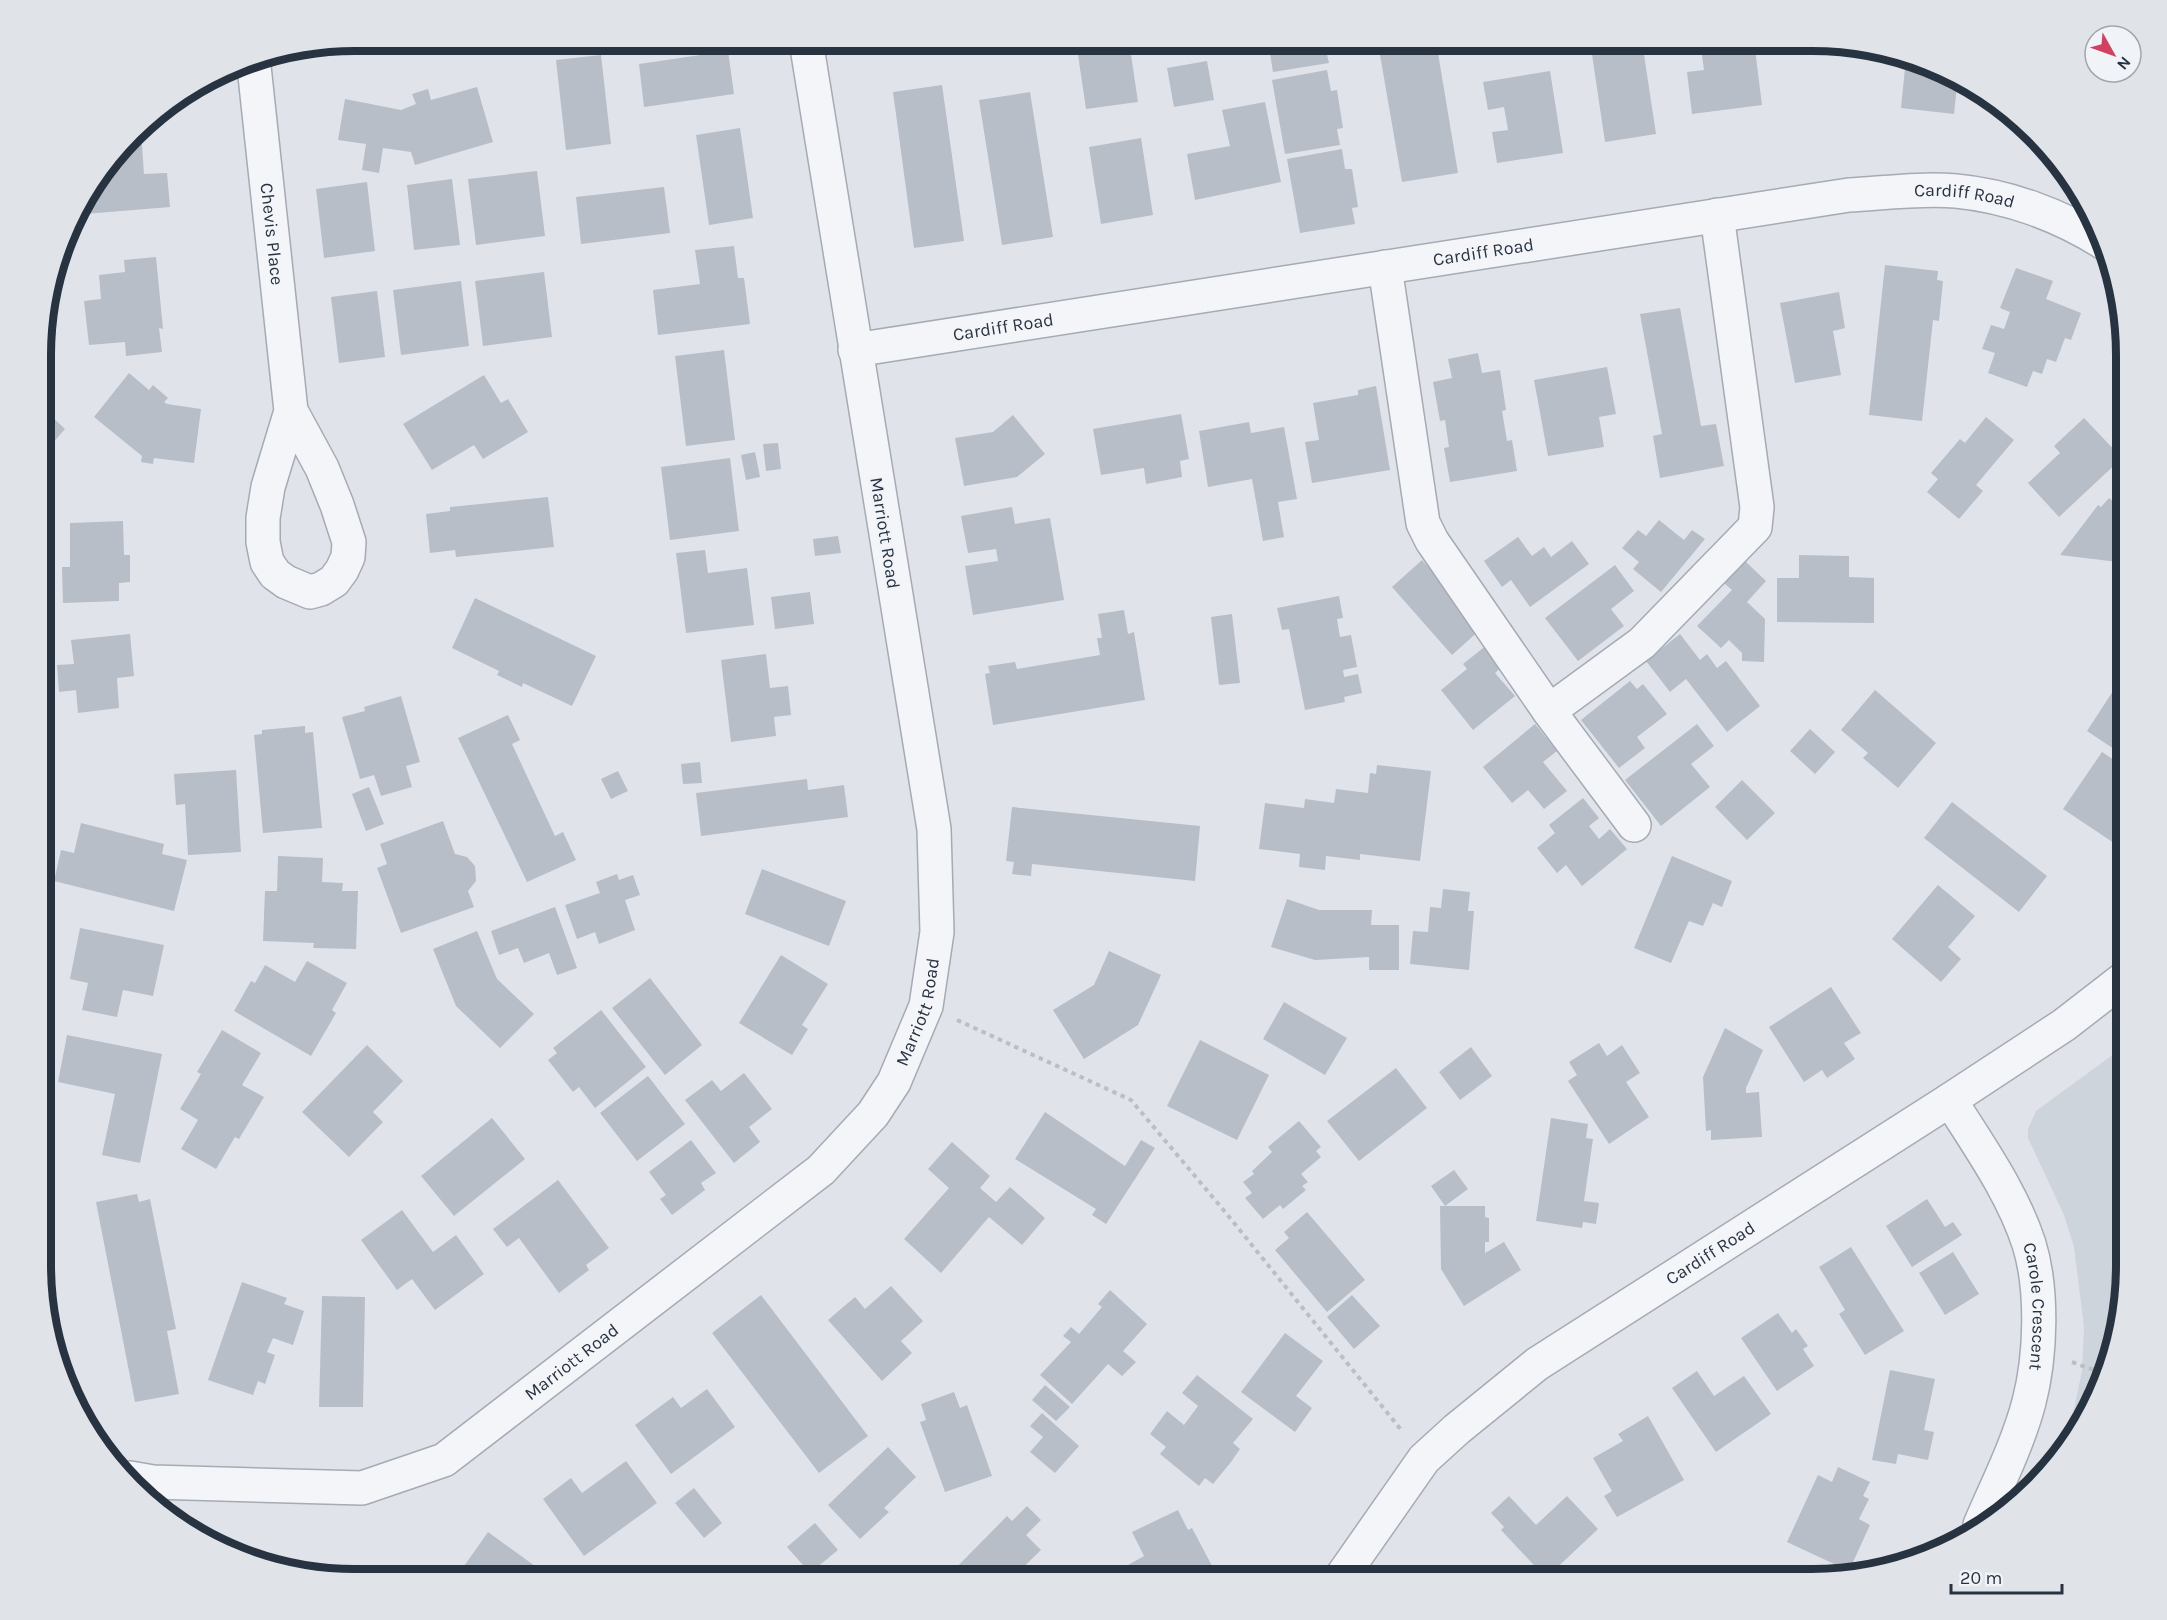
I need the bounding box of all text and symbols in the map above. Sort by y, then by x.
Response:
north arrow [2083,24,2143,84]
text: N [2113,53,2135,74]
street label: Cardiff Road [1914,179,2017,213]
street label: Chevis Place [256,182,288,286]
street label: Cardiff Road [1432,233,1535,271]
street label: Cardiff Road [951,308,1055,346]
street label: Marriott Road [865,476,905,590]
street label: Marriott Road [891,956,944,1069]
street label: Cardiff Road [1662,1216,1759,1290]
street label: Carole Crescent [2018,1240,2050,1372]
street label: Marriott Road [520,1319,623,1405]
scale bar [1951,1557,2062,1595]
text: 20 m [1960,1567,2002,1589]

